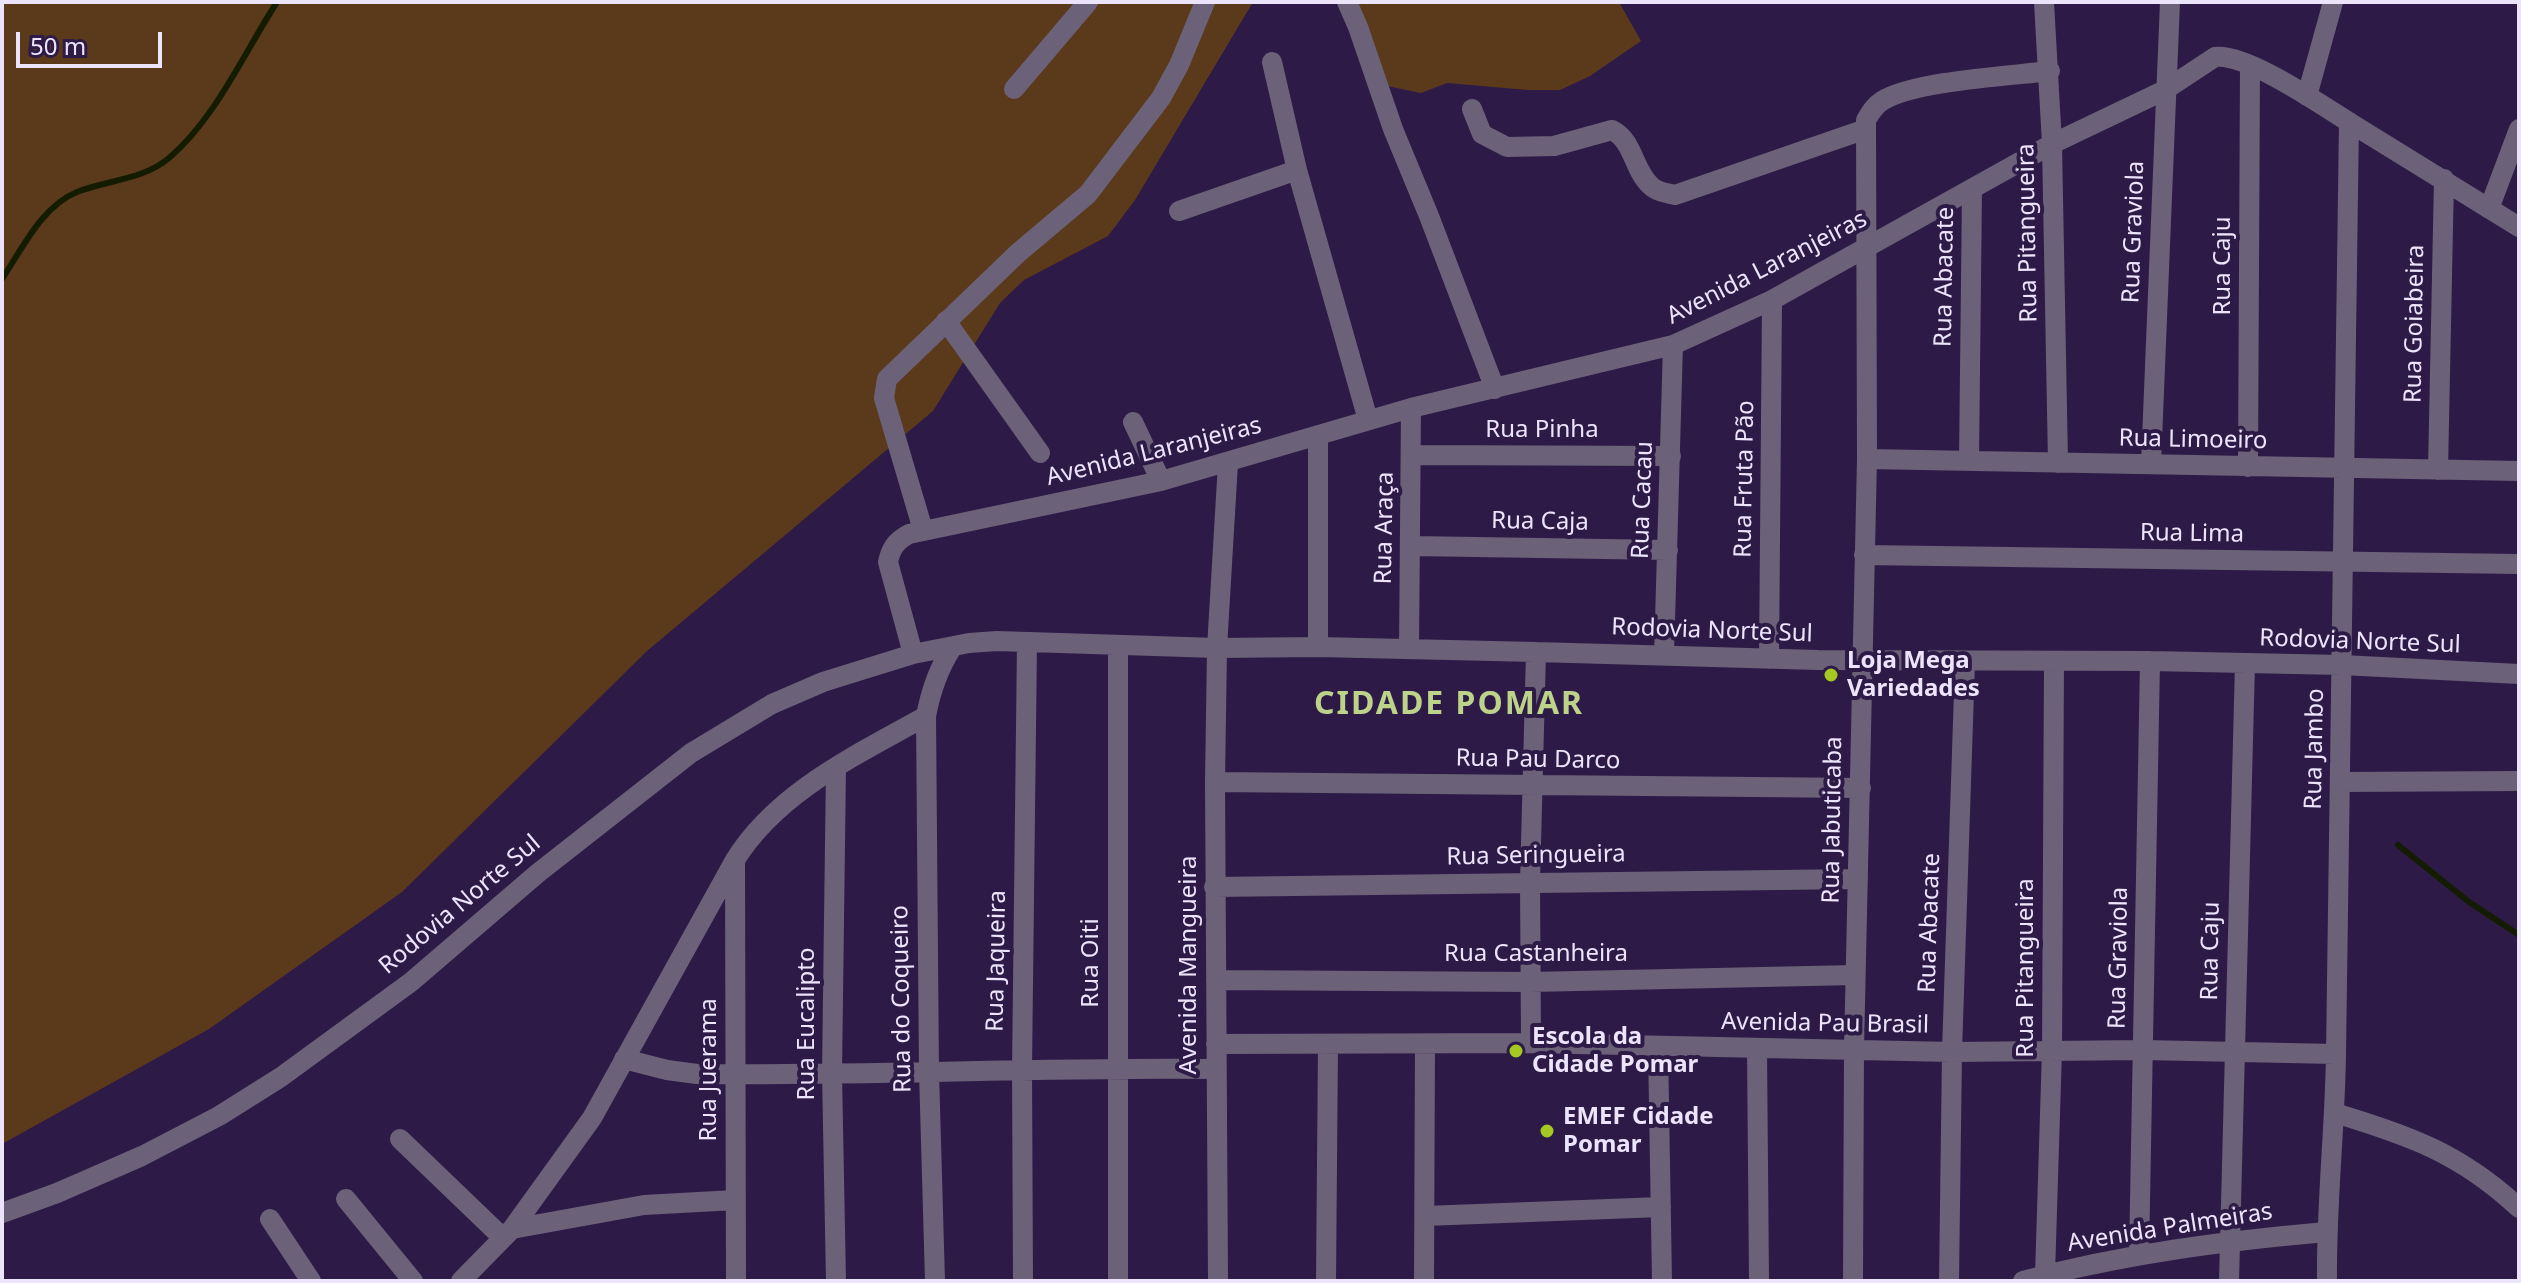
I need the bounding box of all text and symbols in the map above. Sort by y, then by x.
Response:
scale bar [20,16,166,66]
text: 50 m [30,29,86,62]
street label: Rua Pitangueira [2012,143,2044,323]
street label: Rua Graviola [2117,160,2151,304]
street label: Avenida Laranjeiras [1662,205,1872,331]
street label: Rua Abacate [1929,207,1961,347]
street label: Rua Caju [2209,216,2237,316]
street label: Rua Goiabeira [2399,245,2431,403]
street label: Rua Fruta Pão [1729,400,1761,558]
street label: Avenida Laranjeiras [1043,411,1265,493]
street label: Rua Pinha [1485,416,1599,444]
street label: Rua Limoeiro [2118,424,2268,456]
street label: Rua Cacau [1627,441,1659,559]
street label: Rua Araça [1370,471,1400,585]
street label: Rua Caja [1491,507,1589,537]
street label: Rua Lima [2140,519,2244,549]
street label: Rodovia Norte Sul [1611,613,1813,649]
street label: Rodovia Norte Sul [2259,624,2461,660]
place label: Loja Mega Variedades [1847,647,1980,703]
marker: Loja Mega Variedades [1822,666,1840,684]
district label: CIDADE POMAR [1314,686,1584,724]
street label: Rua Jambo [2300,688,2330,810]
street label: Rua Jabuticaba [1817,736,1849,904]
street label: Rua Pau Darco [1455,744,1621,776]
street label: Rodovia Norte Sul [374,829,546,981]
street label: Rua Seringueira [1446,840,1626,872]
street label: Rua Abacate [1913,852,1947,994]
street label: Avenida Mangueira [1175,856,1203,1074]
street label: Rua Pitangueira [2012,878,2040,1058]
street label: Rua Graviola [2103,887,2135,1029]
street label: Rua Jaqueira [981,890,1013,1032]
street label: Rua Caju [2196,901,2226,1001]
street label: Rua do Coqueiro [886,905,918,1093]
street label: Rua Oiti [1077,918,1105,1008]
street label: Rua Castanheira [1444,940,1628,968]
street label: Rua Eucalipto [793,948,821,1100]
street label: Rua Juerama [695,998,723,1142]
street label: Avenida Pau Brasil [1721,1008,1929,1040]
place label: Escola da Cidade Pomar [1532,1023,1698,1079]
marker: Escola da Cidade Pomar [1507,1042,1525,1060]
place label: EMEF Cidade Pomar [1563,1103,1714,1159]
marker: EMEF Cidade Pomar [1538,1122,1556,1140]
street label: Avenida Palmeiras [2065,1198,2275,1258]

